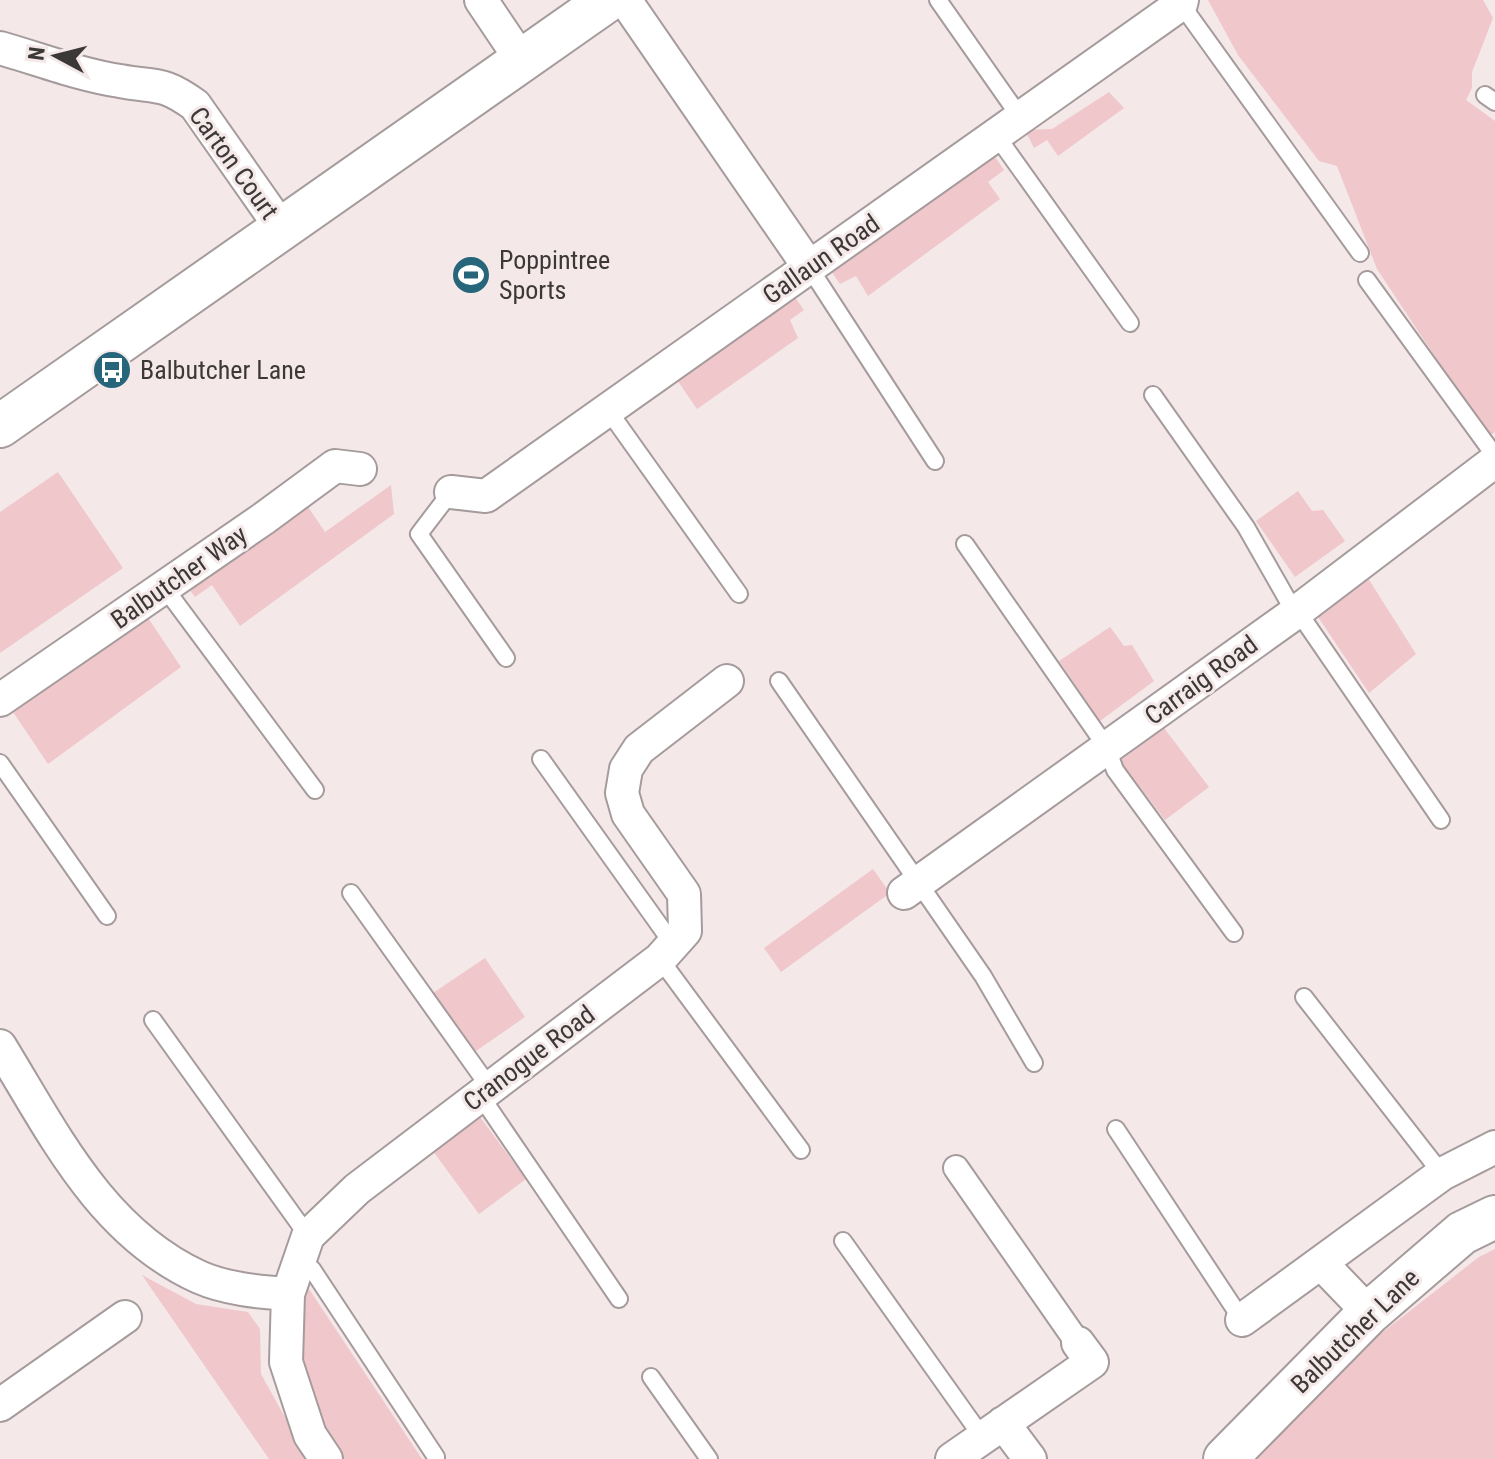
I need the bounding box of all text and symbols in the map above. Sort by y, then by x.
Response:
north arrow [16,16,96,96]
text: N [23,45,50,62]
street label: Carton Court [183,101,285,225]
street label: Gallaun Road [757,208,885,310]
place label: Poppintree Sports [499,245,610,305]
sports icon: Poppintree Sports [450,254,492,296]
bus stop icon: Balbutcher Lane [91,349,133,391]
place label: Balbutcher Lane [140,355,306,385]
street label: Balbutcher Way [105,519,253,635]
street label: Carraig Road [1139,629,1263,731]
street label: Cranogue Road [458,999,600,1117]
street label: Balbutcher Lane [1285,1263,1425,1399]

